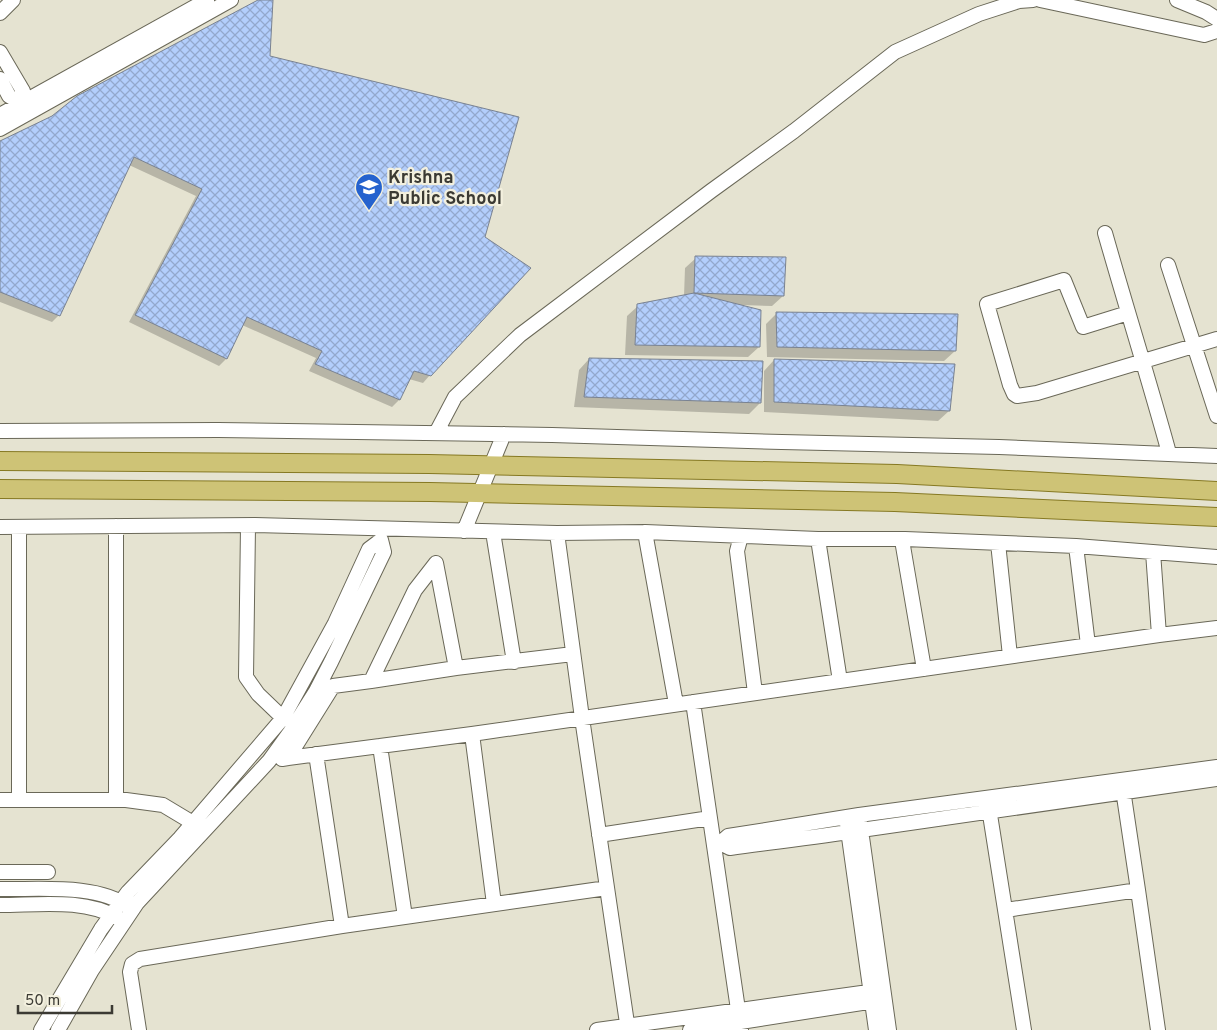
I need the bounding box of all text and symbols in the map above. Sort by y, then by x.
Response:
place label: Krishna Public School [388,167,502,211]
school or university icon: Krishna Public School [354,172,384,211]
scale bar [18,982,111,1014]
text: 50 m [25,992,60,1011]

